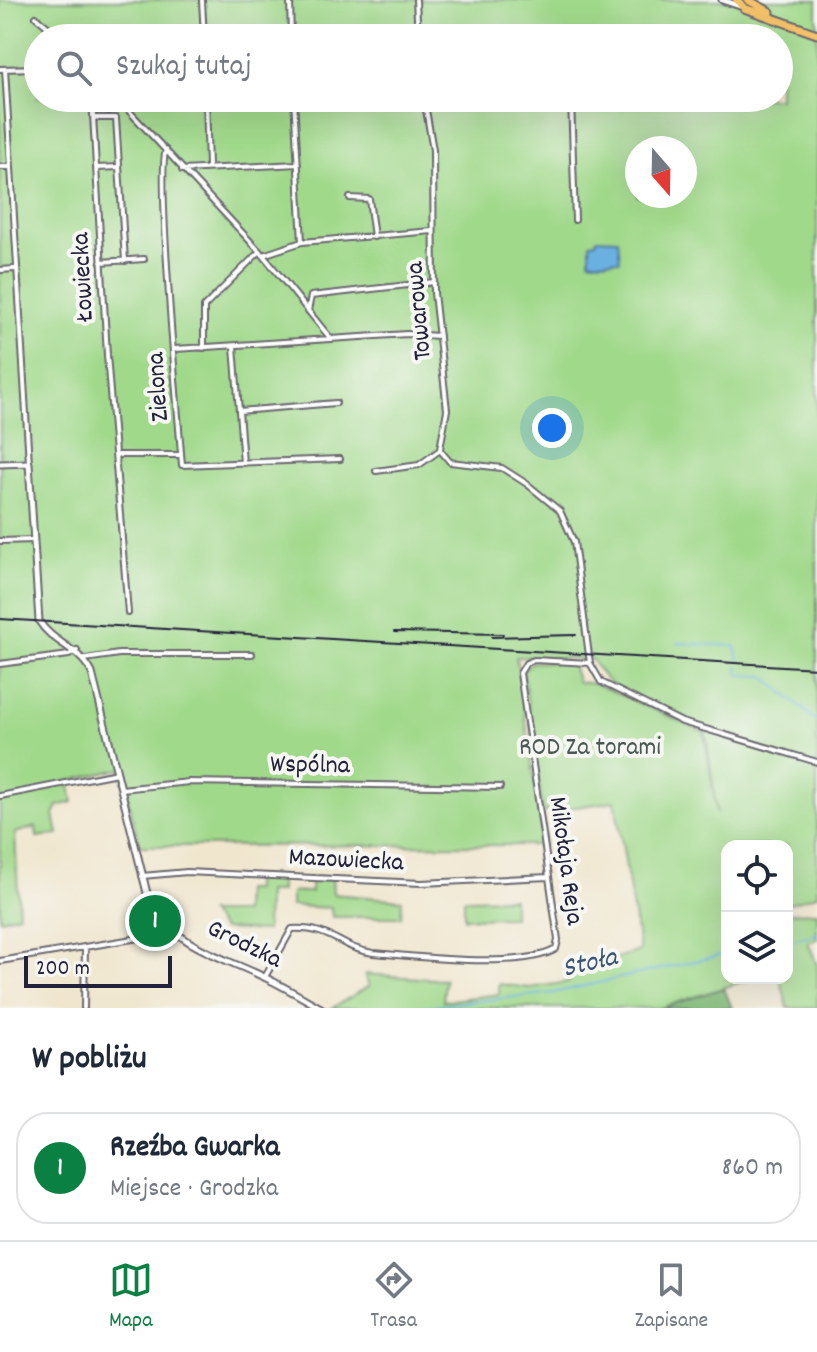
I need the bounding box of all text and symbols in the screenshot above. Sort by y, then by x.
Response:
search box [24,24,793,112]
icon: search [52,46,96,90]
text: Szukaj tutaj [116,47,252,90]
north arrow [625,136,697,208]
street label: Łowiecka [63,231,105,323]
street label: Towarowa [397,259,443,362]
street label: Zielona [138,350,180,423]
your location [532,408,572,448]
park label: ROD Za torami [519,730,661,767]
street label: Wspólna [270,747,351,785]
street label: Mikołaja Reja [538,795,592,928]
street label: Mazowiecka [288,840,405,883]
map controls [721,840,793,984]
button: locate [721,840,793,912]
pin: 1 [129,891,181,951]
street label: Grodzka [200,911,288,979]
button: layers [721,912,793,984]
water label: Stoła [559,939,623,991]
scale bar [24,952,172,988]
text: 200 m [36,954,90,985]
text: W pobliżu [32,1036,147,1085]
text: Rzeźba Gwarka [110,1128,280,1171]
text: 1 [57,1150,63,1187]
text: 860 m [722,1150,783,1187]
text: Miejsce · Grodzka [110,1171,278,1208]
tab: Mapa [109,1258,153,1337]
tab: Trasa [370,1258,417,1337]
tab: Zapisane [635,1258,708,1337]

